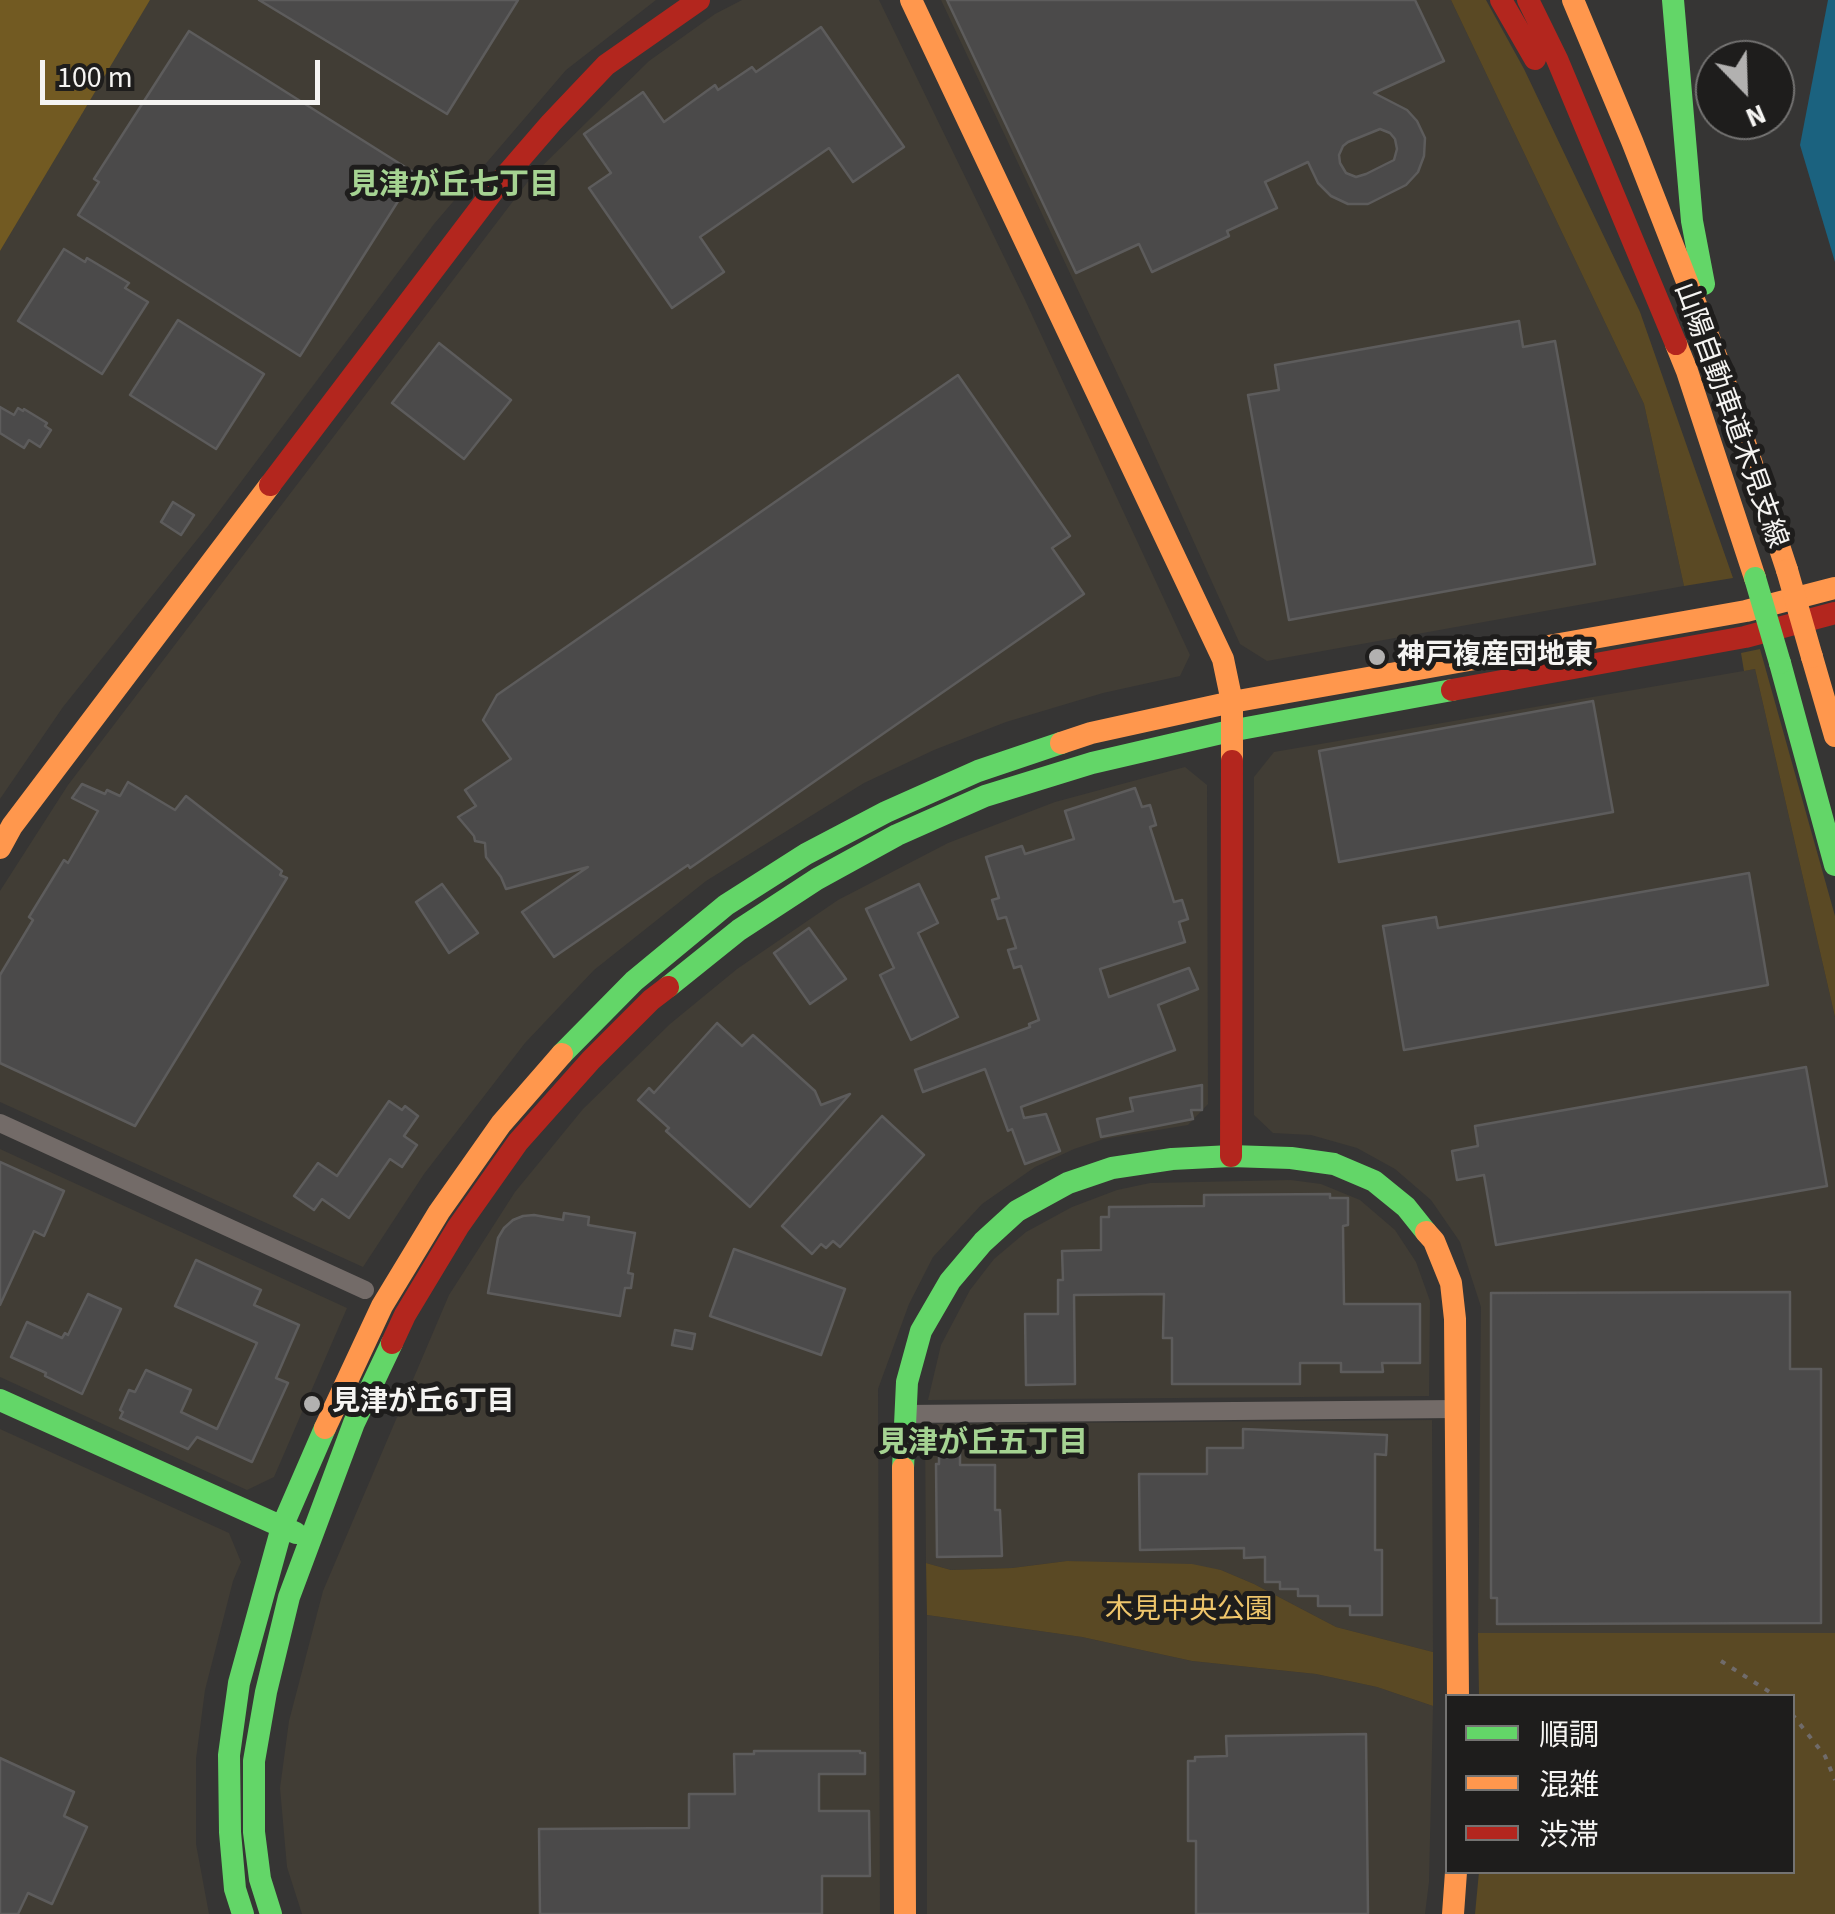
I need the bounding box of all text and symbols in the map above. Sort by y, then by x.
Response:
scale bar [45,40,325,102]
north arrow [1695,40,1795,140]
text: 100 m [57,56,133,99]
text: N [1740,94,1772,138]
district label: 見津が丘七丁目 [349,169,559,205]
street label: 山陽自動車道木見支線 [1665,279,1793,553]
place label: 神戸複産団地東 [1397,640,1593,674]
marker: 神戸複産団地東 [1366,646,1388,668]
place label: 見津が丘6丁目 [332,1387,515,1421]
marker: 見津が丘6丁目 [301,1393,323,1415]
district label: 見津が丘五丁目 [878,1427,1088,1463]
park label: 木見中央公園 [1105,1595,1273,1629]
legend [1445,1694,1795,1874]
text: 順調 [1539,1714,1599,1757]
text: 混雑 [1539,1764,1599,1807]
text: 渋滞 [1539,1814,1599,1857]

